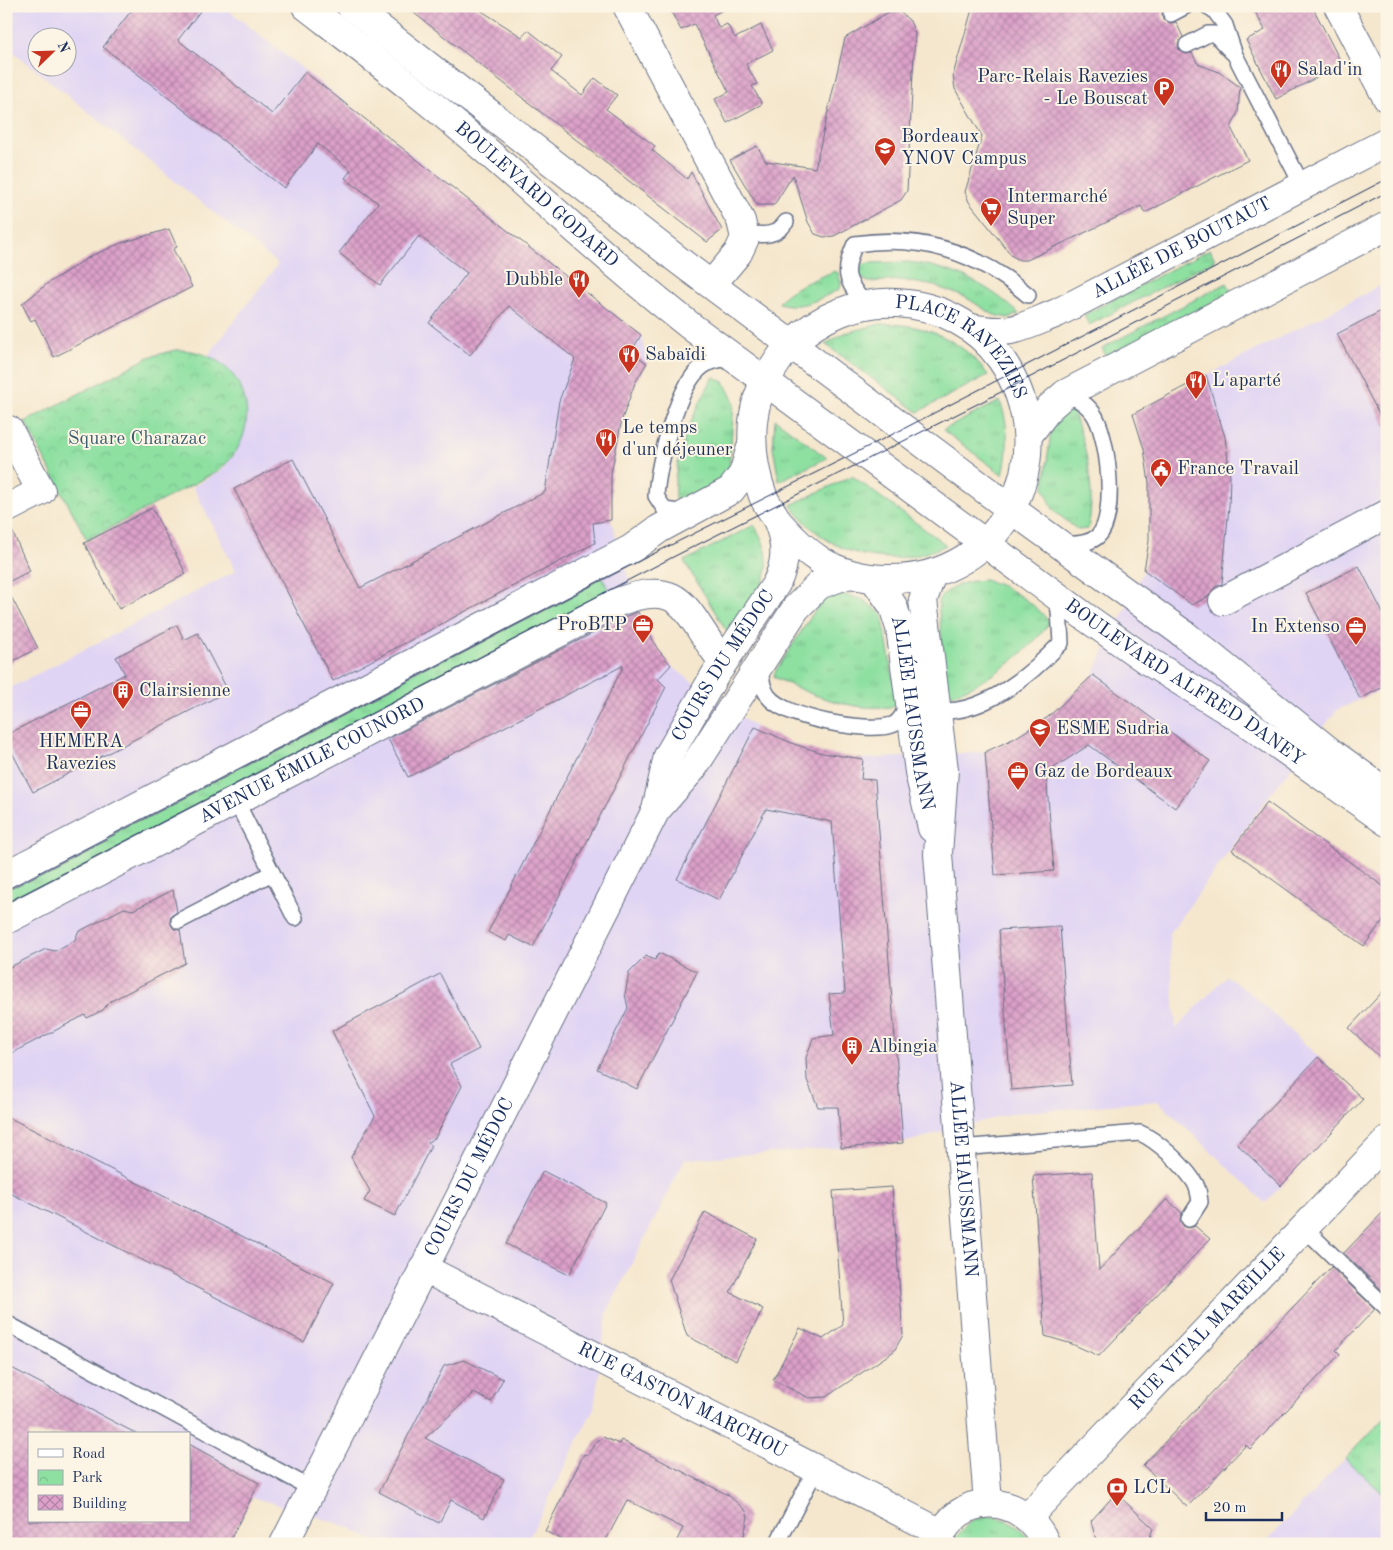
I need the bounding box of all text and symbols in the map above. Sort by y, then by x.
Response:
north arrow [28,28,78,78]
text: N [55,40,72,55]
restaurant icon: Salad'in [1269,58,1293,89]
place label: Salad'in [1297,61,1363,80]
place label: Parc-Relais Ravezies - Le Bouscat [977,68,1148,109]
parking icon: Parc-Relais Ravezies - Le Bouscat [1152,76,1176,107]
street label: BOULEVARD GODARD [451,118,622,271]
place label: Bordeaux YNOV Campus [901,128,1027,169]
school or university icon: Bordeaux YNOV Campus [873,136,897,167]
place label: Intermarché Super [1007,188,1108,229]
street label: ALLÉE DE BOUTAUT [1089,194,1275,303]
supermarket icon: Intermarché Super [979,196,1003,227]
restaurant icon: Dubble [567,268,591,299]
place label: Dubble [505,271,563,290]
street label: PLACE RAVEZIES [894,293,1030,401]
restaurant icon: Sabaïdi [617,343,641,374]
place label: Sabaïdi [645,346,706,365]
restaurant icon: L'aparté [1184,369,1208,400]
place label: L'aparté [1212,372,1281,391]
place label: Le temps d'un déjeuner [622,419,733,460]
restaurant icon: Le temps d'un déjeuner [594,427,618,458]
park label: Square Charazac [68,430,206,449]
public building icon: France Travail [1149,457,1173,488]
place label: France Travail [1177,460,1299,479]
street label: COURS DU MÉDOC [669,587,778,745]
street label: BOULEVARD ALFRED DANEY [1061,596,1308,770]
office icon: ProBTP [631,613,655,644]
street label: ALLÉE HAUSSMANN [887,613,937,813]
office icon: In Extenso [1344,615,1368,646]
place label: ProBTP [557,616,627,635]
place label: In Extenso [1251,618,1340,637]
building icon: Clairsienne [111,679,135,710]
place label: Clairsienne [139,682,231,701]
street label: AVENUE ÉMILE COUNORD [196,694,428,827]
office icon: HEMERA Ravezies [69,699,93,730]
school or university icon: ESME Sudria [1028,717,1052,748]
place label: ESME Sudria [1056,720,1170,739]
place label: HEMERA Ravezies [38,733,124,774]
office icon: Gaz de Bordeaux [1006,760,1030,791]
place label: Gaz de Bordeaux [1034,763,1173,782]
building icon: Albingia [840,1035,864,1066]
place label: Albingia [868,1038,938,1057]
street label: ALLÉE HAUSSMANN [946,1080,980,1279]
street label: COURS DU MÉDOC [422,1095,518,1260]
street label: RUE VITAL MAREILLE [1126,1244,1289,1414]
street label: RUE GASTON MARCHOU [575,1339,790,1462]
legend [28,1432,190,1522]
text: Road [72,1447,106,1462]
text: Park [72,1471,103,1486]
bank icon: LCL [1105,1476,1129,1507]
place label: LCL [1133,1479,1171,1498]
scale bar [1206,1490,1282,1522]
text: Building [72,1497,127,1512]
text: 20 m [1213,1501,1247,1516]

